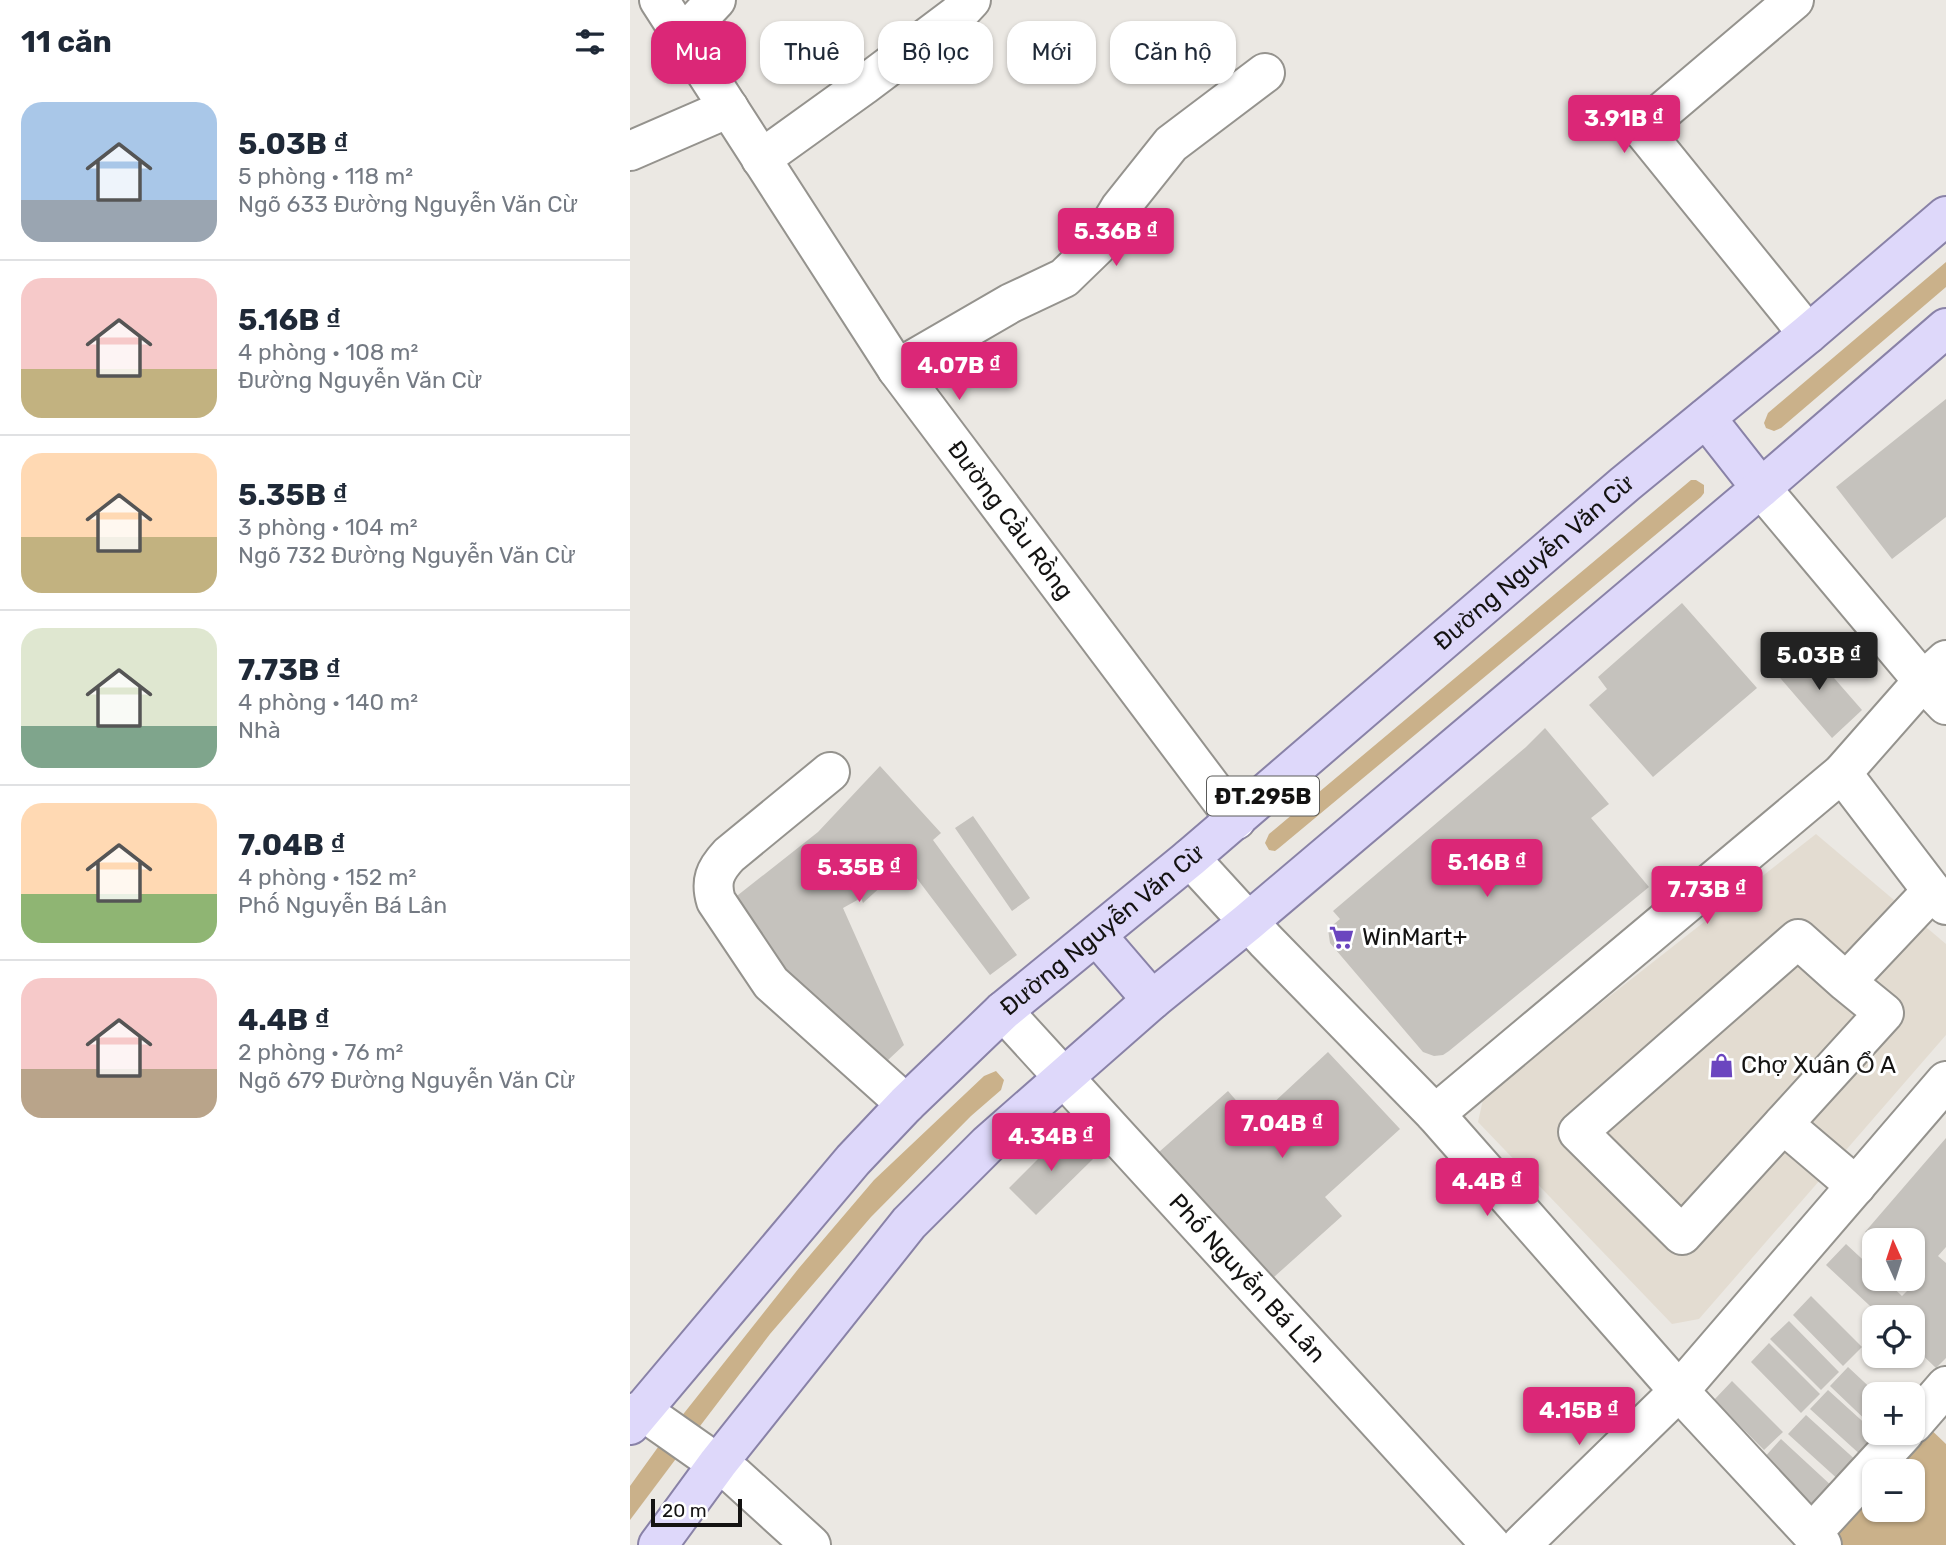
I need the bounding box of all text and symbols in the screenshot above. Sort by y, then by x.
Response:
chip: Mua [651,21,746,84]
chip: Thuê [760,21,864,84]
chip: Bộ lọc [878,21,993,84]
chip: Mới [1007,21,1096,84]
chip: Căn hộ [1110,21,1236,84]
icon: filters [571,23,609,61]
text: 11 căn [21,24,112,60]
pin: 3.91B ₫ [1559,96,1689,155]
text: 3.91B ₫ [1584,104,1664,132]
text: 5.03B ₫ [238,126,349,162]
icon: home [77,130,161,214]
text: 5 phòng · 118 m² [238,162,413,190]
text: Ngõ 633 Đường Nguyễn Văn Cừ [238,190,578,218]
pin: 5.36B ₫ [1051,208,1181,268]
text: 5.36B ₫ [1074,217,1158,245]
text: 5.16B ₫ [238,302,341,338]
icon: home [77,306,161,390]
text: 4 phòng · 108 m² [238,338,418,366]
pin: 4.07B ₫ [894,342,1024,402]
text: 4.07B ₫ [917,351,1001,379]
text: Đường Nguyễn Văn Cừ [238,366,482,394]
street label: Đường Cầu Rồng [942,435,1079,605]
street label: Đường Nguyễn Văn Cừ [1428,469,1640,656]
text: 5.35B ₫ [238,477,348,513]
icon: home [77,481,161,565]
text: 3 phòng · 104 m² [238,513,418,541]
text: Ngõ 732 Đường Nguyễn Văn Cừ [238,541,576,569]
pin: 5.03B ₫ [1754,632,1884,692]
text: 5.03B ₫ [1777,641,1861,669]
text: 7.73B ₫ [238,652,341,688]
icon: home [77,656,161,740]
text: 4 phòng · 140 m² [238,688,418,716]
text: Nhà [238,716,281,744]
road number: ĐT.295B [1207,776,1319,816]
text: 7.04B ₫ [238,827,346,863]
icon: home [77,831,161,915]
street label: Đường Nguyễn Văn Cừ [995,838,1210,1021]
pin: 5.16B ₫ [1422,839,1552,899]
pin: 5.35B ₫ [794,844,924,904]
text: 5.16B ₫ [1447,848,1527,876]
text: 5.35B ₫ [817,853,901,881]
text: 4 phòng · 152 m² [238,863,416,891]
pin: 7.73B ₫ [1642,866,1772,926]
text: 7.73B ₫ [1668,875,1746,903]
text: Phố Nguyễn Bá Lân [238,891,447,919]
supermarket icon: WinMart+ [1328,923,1356,951]
place label: WinMart+ [1362,923,1467,951]
text: 4.4B ₫ [238,1002,330,1038]
icon: home [77,1006,161,1090]
text: 2 phòng · 76 m² [238,1038,403,1066]
shop icon: Chợ Xuân Ổ A [1707,1051,1735,1079]
place label: Chợ Xuân Ổ A [1741,1051,1896,1079]
text: Ngõ 679 Đường Nguyễn Văn Cừ [238,1066,575,1094]
pin: 7.04B ₫ [1217,1100,1347,1160]
text: 7.04B ₫ [1241,1109,1323,1137]
pin: 4.34B ₫ [986,1114,1116,1173]
text: 4.34B ₫ [1008,1122,1094,1150]
pin: 4.4B ₫ [1430,1158,1544,1218]
text: 4.4B ₫ [1452,1167,1522,1195]
street label: Phố Nguyễn Bá Lân [1163,1188,1331,1368]
north arrow [1862,1228,1925,1292]
map controls [1862,1228,1925,1522]
button: locate [1862,1305,1925,1368]
button: + [1862,1382,1925,1445]
pin: 4.15B ₫ [1514,1388,1644,1447]
text: 4.15B ₫ [1539,1396,1619,1424]
button: − [1862,1459,1925,1522]
scale bar [651,1496,742,1528]
text: 20 m [662,1499,707,1522]

